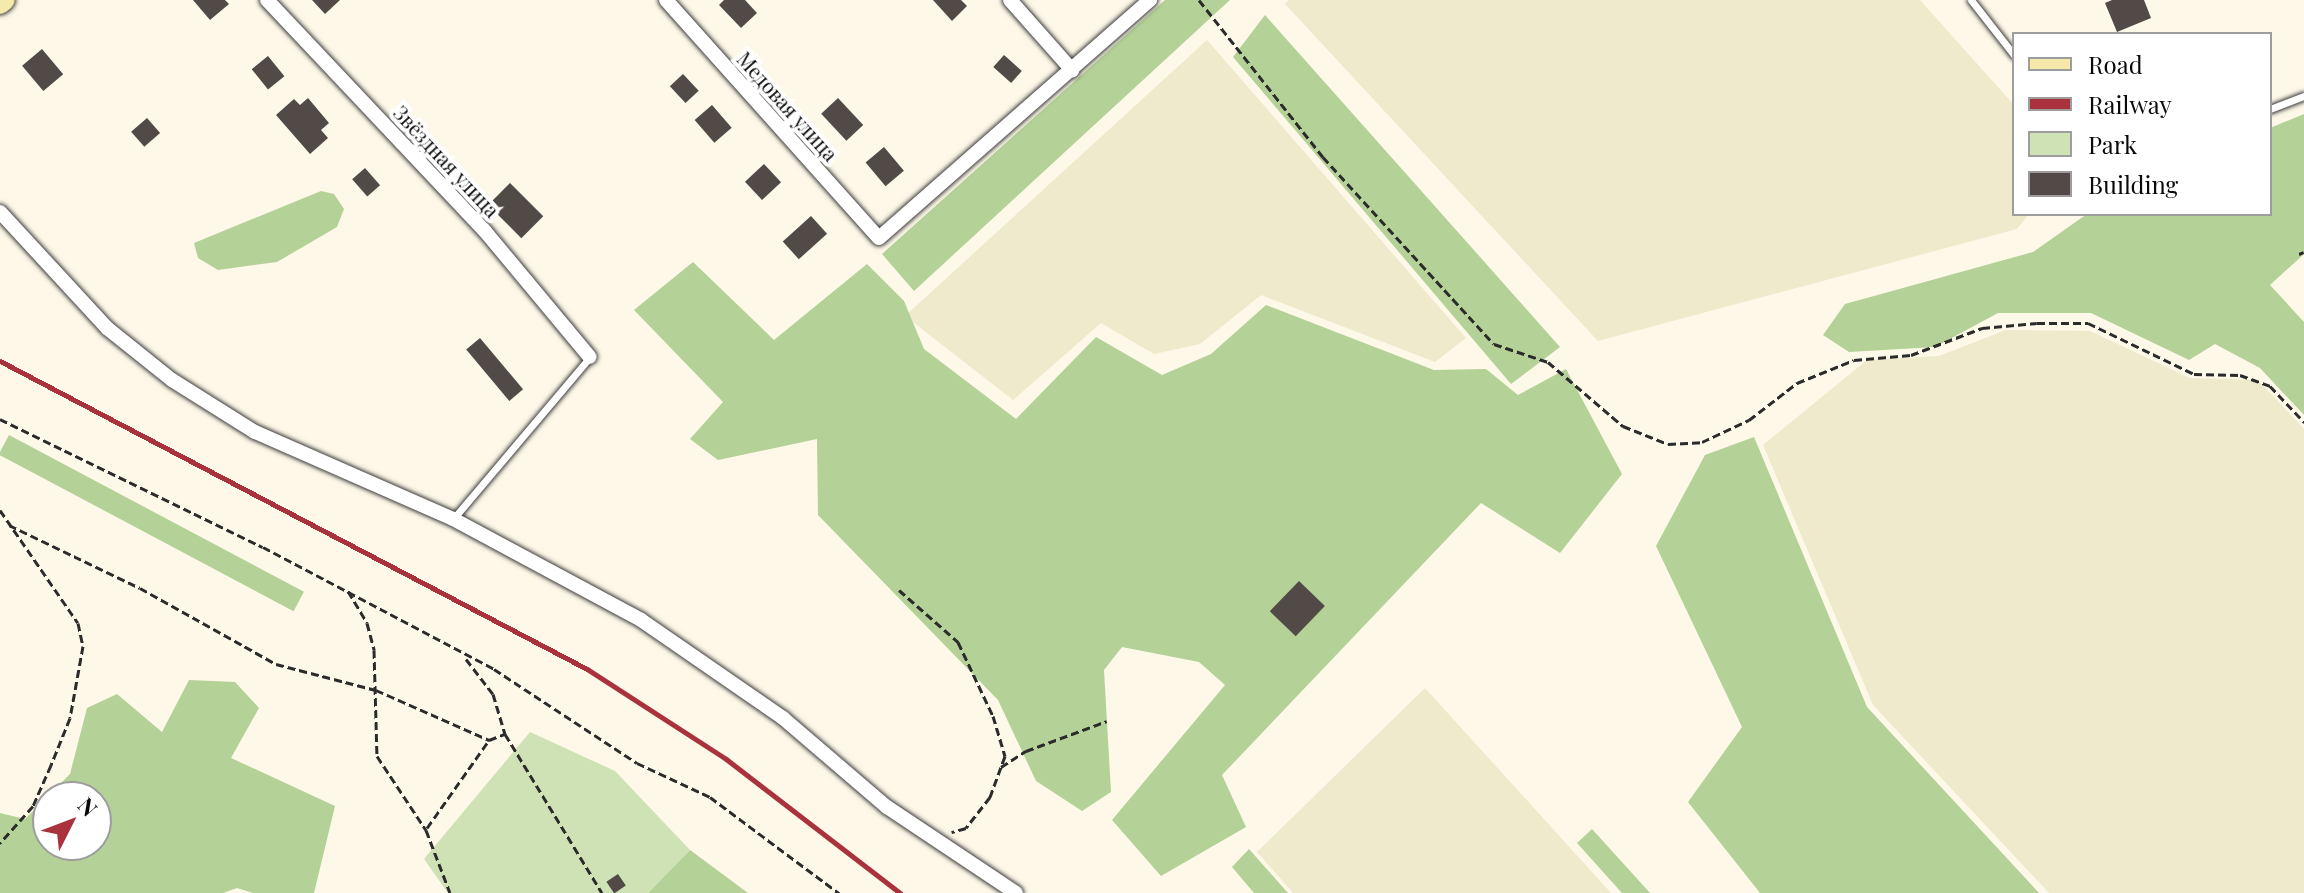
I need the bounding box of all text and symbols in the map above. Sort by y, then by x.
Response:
legend [2012,32,2272,216]
street label: Медовая улица [733,47,843,165]
text: Road [2088,48,2143,80]
text: Railway [2088,88,2172,120]
street label: Звёздная улица [389,100,505,222]
text: Park [2088,128,2137,160]
text: Building [2088,168,2178,200]
north arrow [32,781,112,861]
text: N [72,790,105,822]

